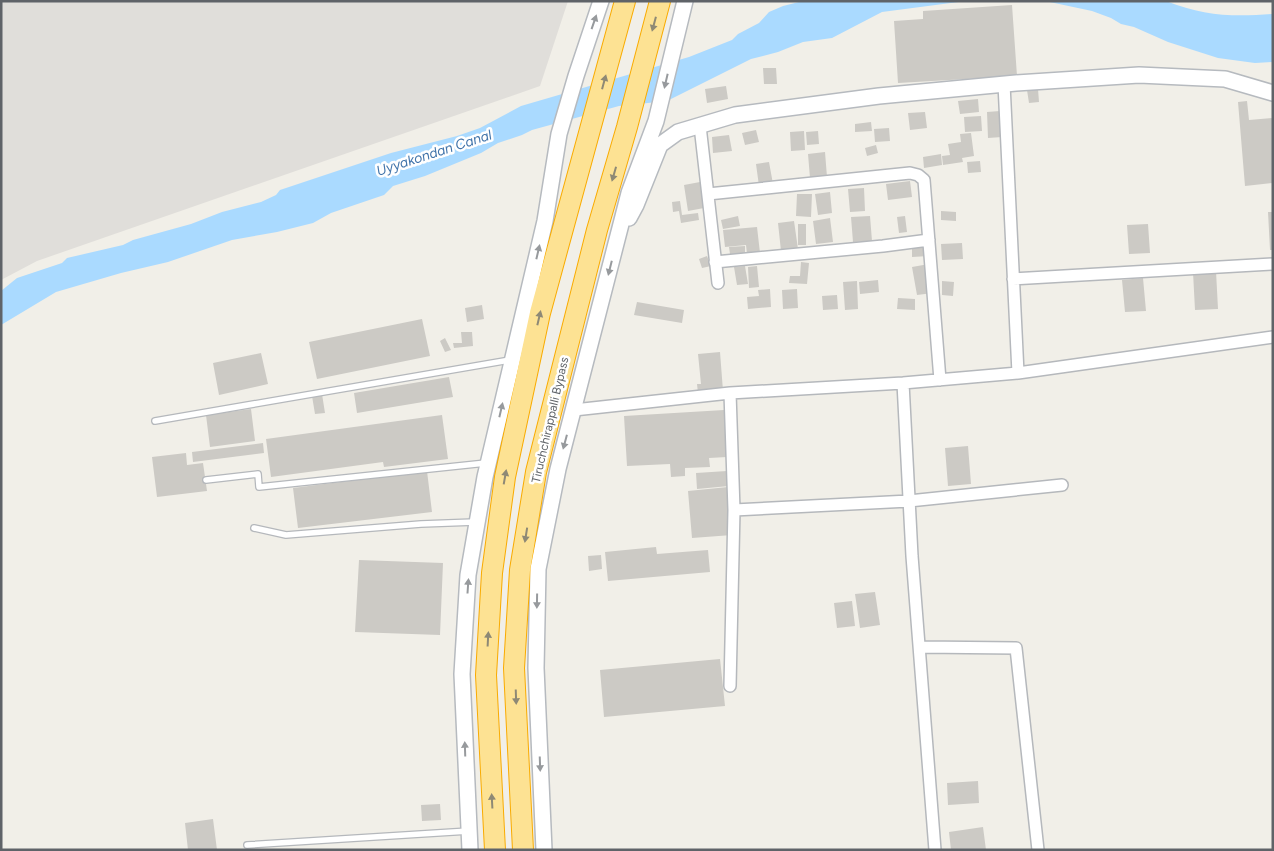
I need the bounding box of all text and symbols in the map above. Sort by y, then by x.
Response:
one-way arrow [590,14,598,29]
one-way arrow [650,16,658,32]
one-way arrow [662,73,670,88]
one-way arrow [600,74,608,89]
water label: Uyyakondan Canal [374,126,495,180]
one-way arrow [609,166,617,181]
one-way arrow [534,244,542,259]
one-way arrow [606,260,614,275]
one-way arrow [535,311,543,326]
street label: Tiruchchirappalli Bypass [529,355,571,484]
one-way arrow [497,402,505,417]
one-way arrow [561,434,569,449]
one-way arrow [501,469,509,485]
one-way arrow [521,528,529,544]
one-way arrow [464,578,472,594]
one-way arrow [533,594,541,610]
one-way arrow [485,631,493,647]
one-way arrow [512,690,520,706]
one-way arrow [460,740,468,756]
one-way arrow [536,756,544,772]
one-way arrow [487,793,495,809]

